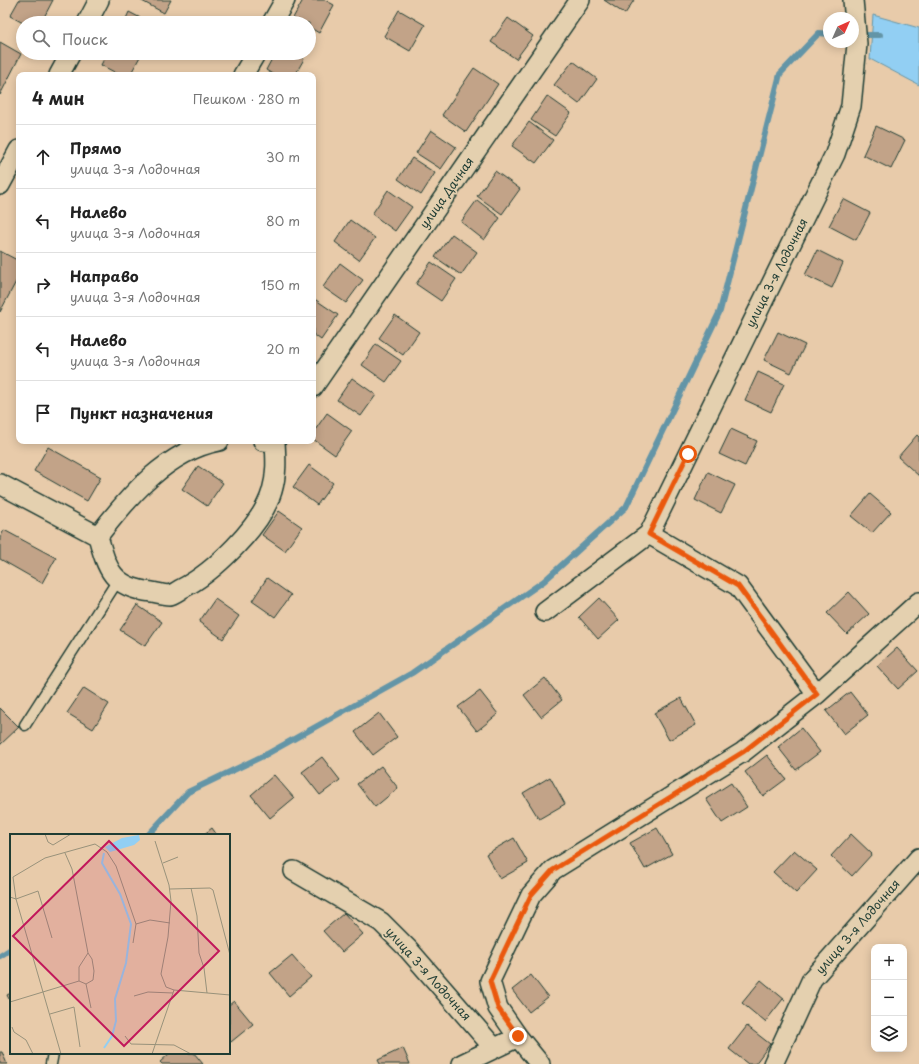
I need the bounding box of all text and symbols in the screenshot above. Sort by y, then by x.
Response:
north arrow [823,12,859,48]
search box [16,16,316,60]
icon: search [30,27,52,49]
text: Поиск [62,27,108,50]
text: 4 мин [32,85,85,111]
text: Пешком · 280 m [193,89,300,108]
text: Прямо [70,136,121,159]
icon: ahead [32,146,54,168]
text: 30 m [266,147,300,166]
street label: улица Дачная [415,153,478,232]
text: улица 3-я Лодочная [70,159,201,178]
text: Налево [70,200,127,223]
icon: left [32,210,54,232]
text: 80 m [266,211,300,230]
street label: улица 3-я Лодочная [741,215,811,330]
text: улица 3-я Лодочная [70,223,201,242]
text: Направо [70,264,139,287]
icon: right [32,274,54,296]
text: 150 m [261,275,300,294]
text: улица 3-я Лодочная [70,287,201,306]
text: Налево [70,328,127,351]
icon: left [32,338,54,360]
text: 20 m [266,339,300,358]
text: улица 3-я Лодочная [70,351,201,370]
text: Пункт назначения [70,401,213,424]
icon: arrive [32,402,54,424]
route start [679,445,697,463]
inset map [10,834,230,1054]
street label: улица 3-я Лодочная [811,875,904,978]
street label: улица 3-я Лодочная [382,923,476,1024]
map controls [871,944,907,1052]
button: + [871,944,907,980]
button: − [871,980,907,1016]
button: layers [871,1016,907,1052]
route end [509,1027,527,1045]

